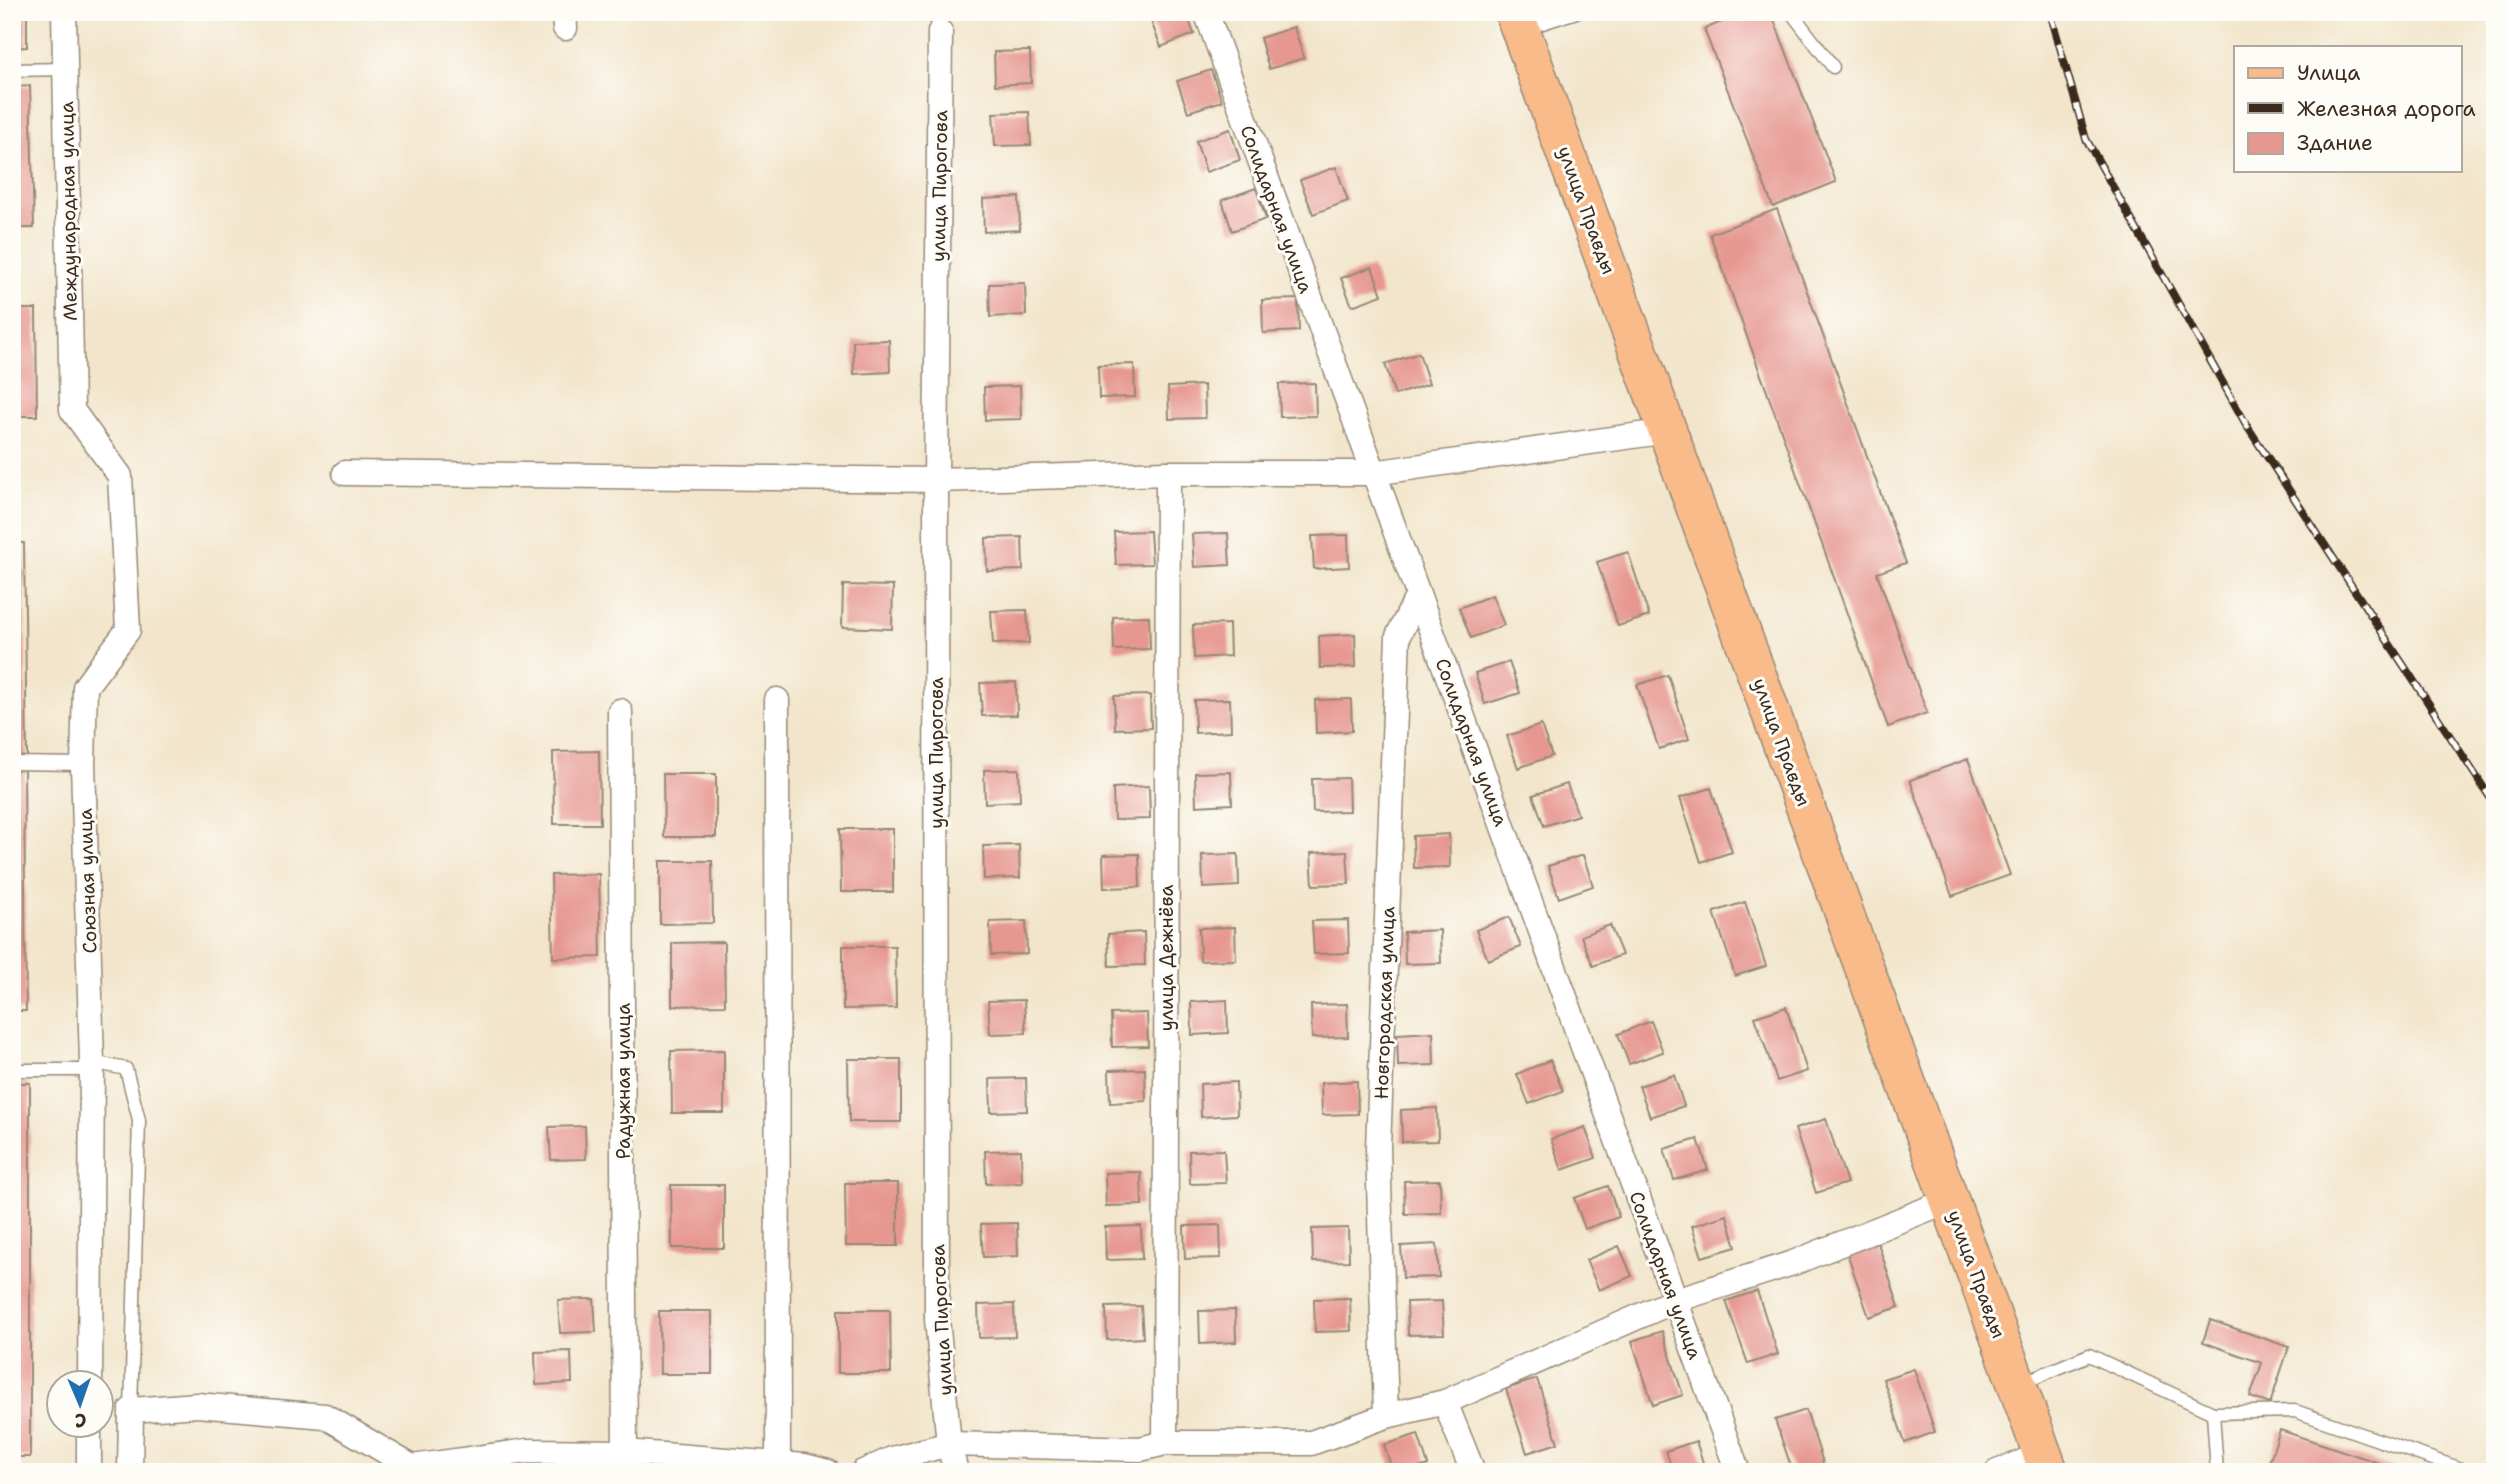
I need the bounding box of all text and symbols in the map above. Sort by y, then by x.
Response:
legend [2234,46,2462,172]
text: Улица [2297,59,2360,87]
text: Железная дорога [2297,95,2476,123]
street label: Международная улица [54,101,83,321]
street label: улица Пирогова [926,110,953,262]
street label: Солидарная улица [1235,122,1319,297]
text: Здание [2297,129,2373,157]
street label: улица Правды [1552,143,1621,278]
street label: Солидарная улица [1430,655,1514,830]
street label: улица Правды [1747,675,1816,810]
street label: улица Пирогова [924,677,949,829]
street label: Союзная улица [72,808,103,954]
street label: улица Дежнёва [1154,885,1179,1031]
street label: Новгородская улица [1369,906,1400,1100]
street label: Радужная улица [611,1003,636,1159]
street label: Солидарная улица [1624,1188,1708,1363]
street label: улица Правды [1942,1207,2011,1342]
street label: улица Пирогова [925,1243,958,1396]
north arrow [46,1368,116,1438]
text: С [74,1408,87,1433]

